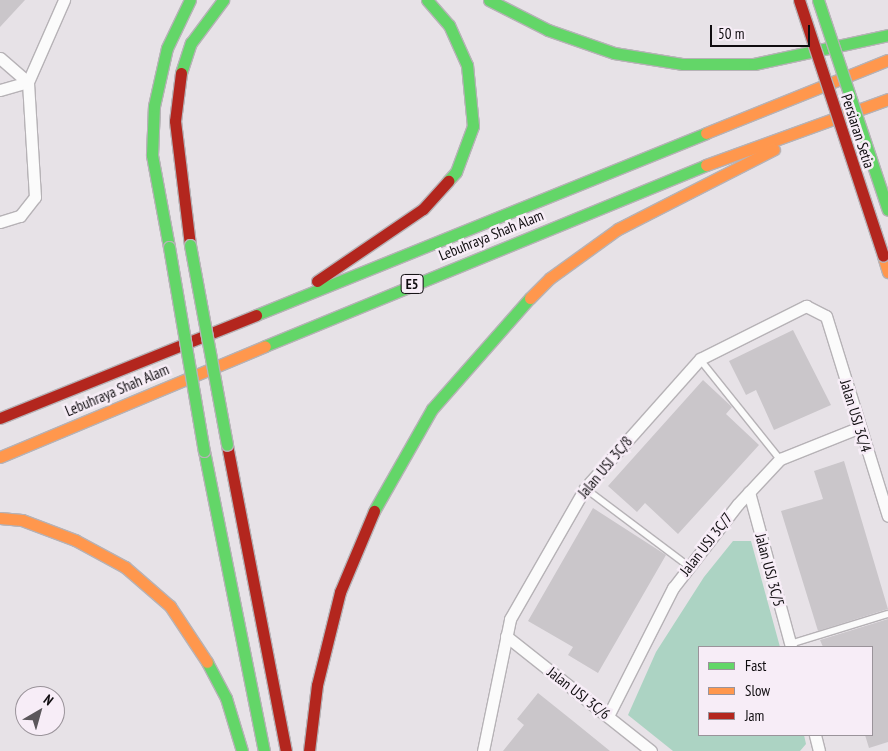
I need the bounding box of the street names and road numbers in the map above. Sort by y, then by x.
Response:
street label: Persiaran Setia [838,92,878,170]
street label: Lebuhraya Shah Alam [436,206,546,264]
road number: E5 [400,272,424,296]
street label: Lebuhraya Shah Alam [62,360,172,420]
street label: Jalan USJ 3C/4 [836,378,876,454]
street label: Jalan USJ 3C/8 [574,433,636,501]
street label: Jalan USJ 3C/7 [676,509,736,579]
street label: Jalan USJ 3C/5 [752,532,788,608]
street label: Jalan USJ 3C/6 [544,663,614,723]

